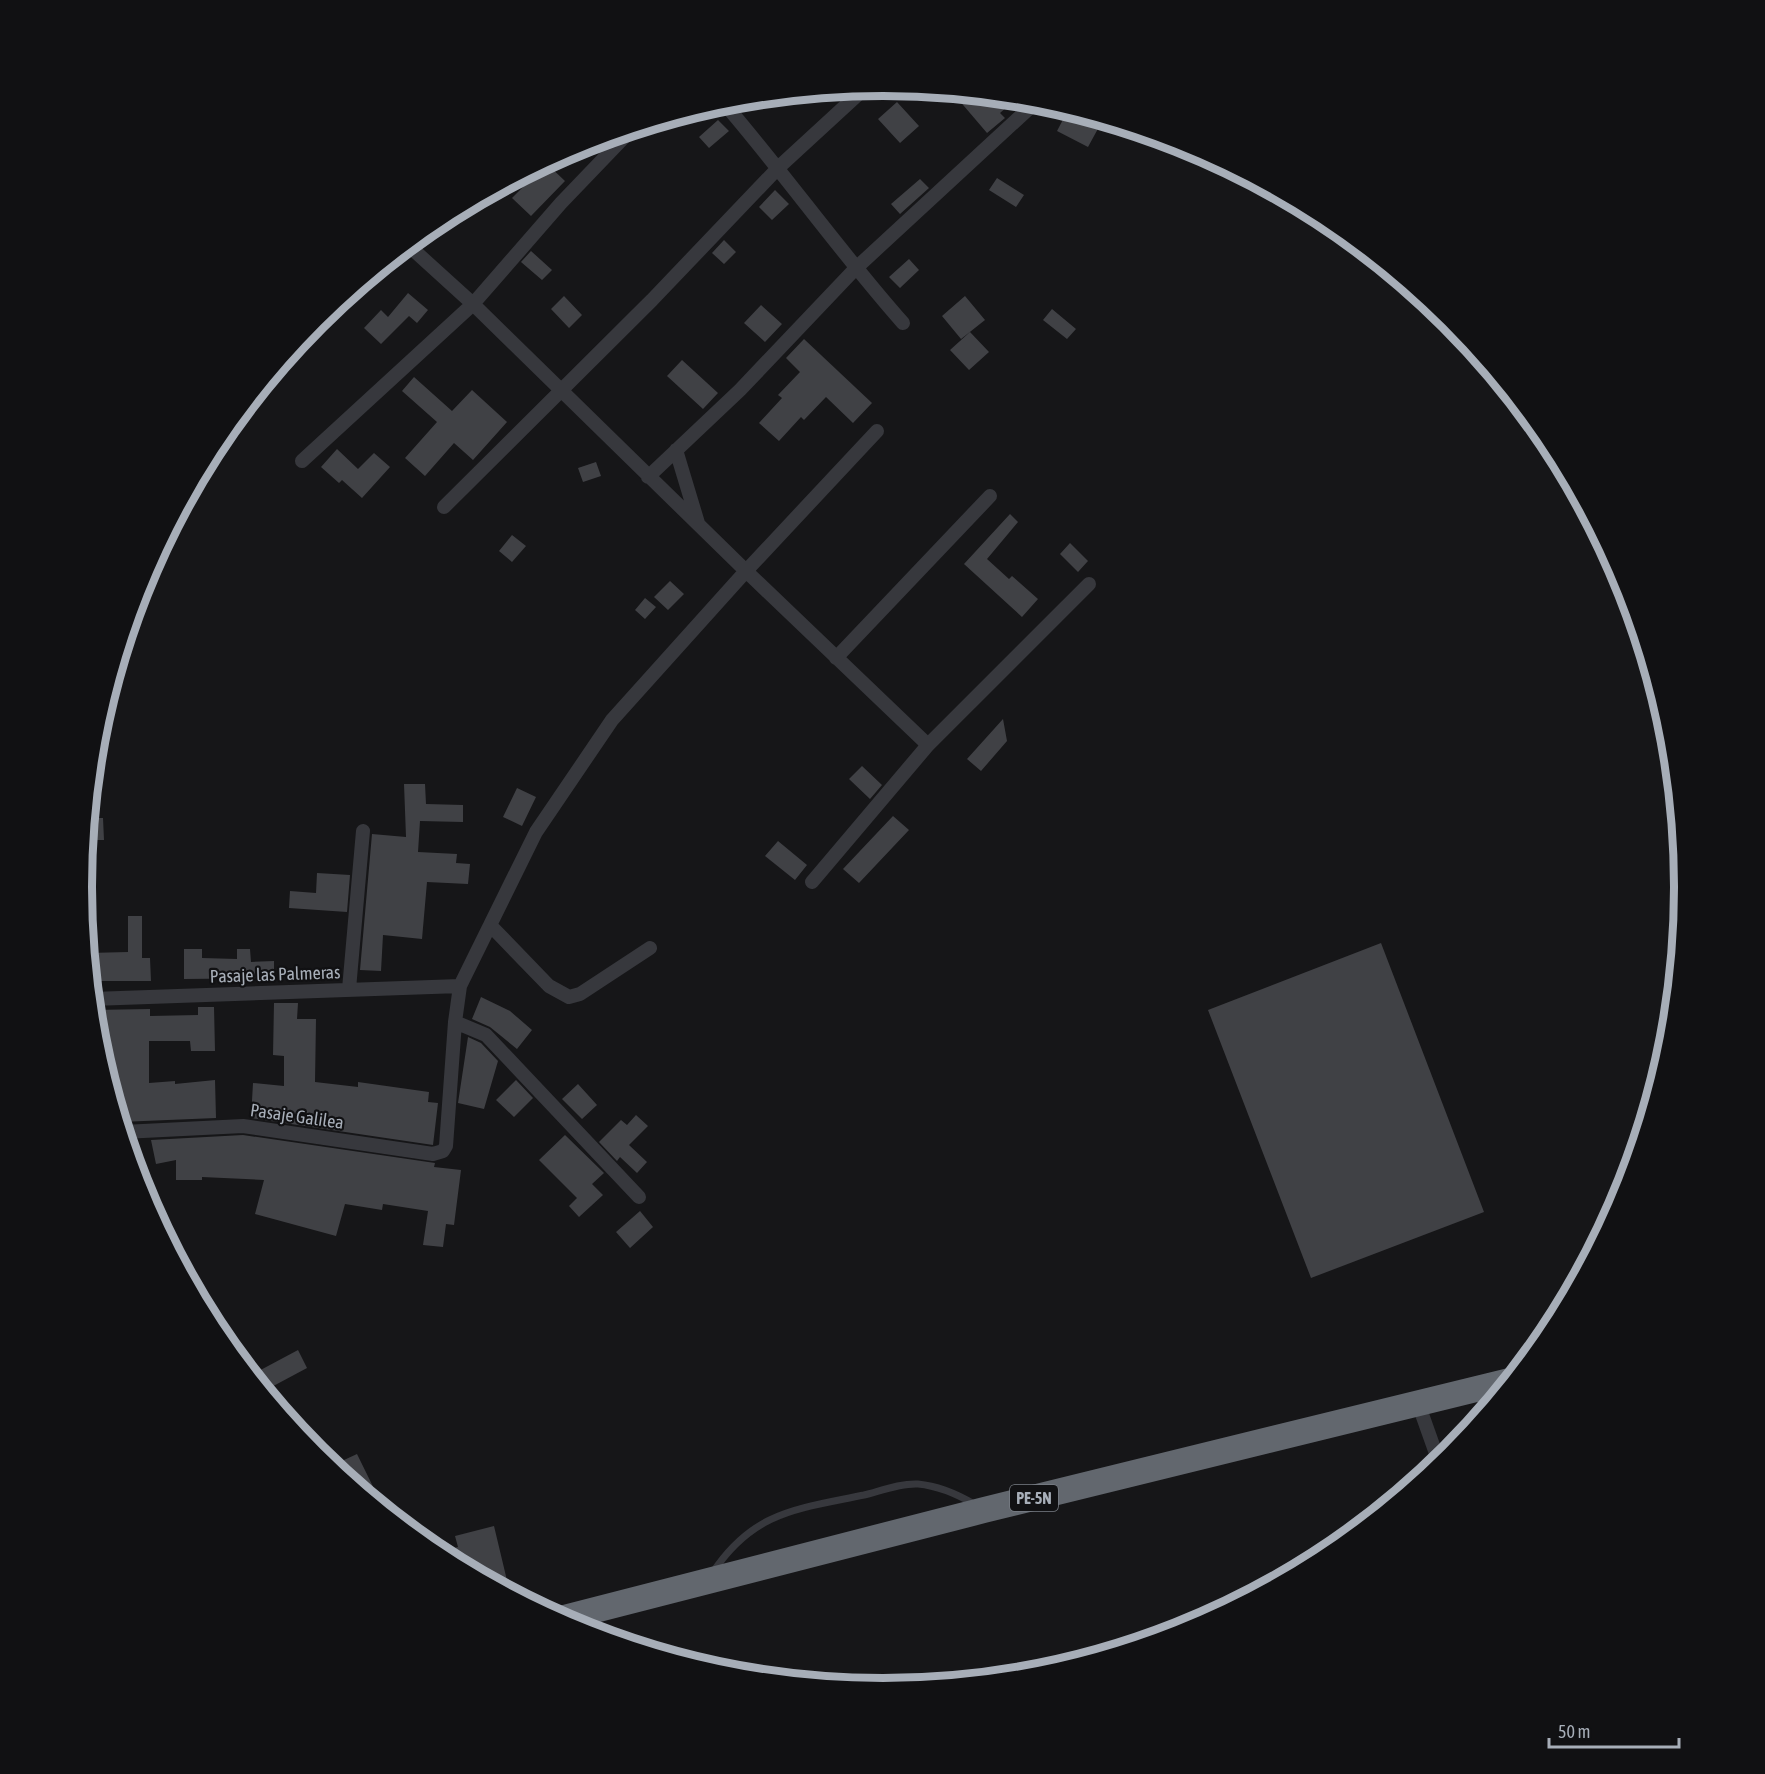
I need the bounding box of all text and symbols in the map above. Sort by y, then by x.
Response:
street label: Pasaje las Palmeras [209,961,341,987]
street label: Pasaje Galilea [249,1099,345,1133]
road number: PE-5N [1010,1485,1058,1511]
scale bar [1549,1711,1680,1749]
text: 50 m [1558,1721,1590,1742]

